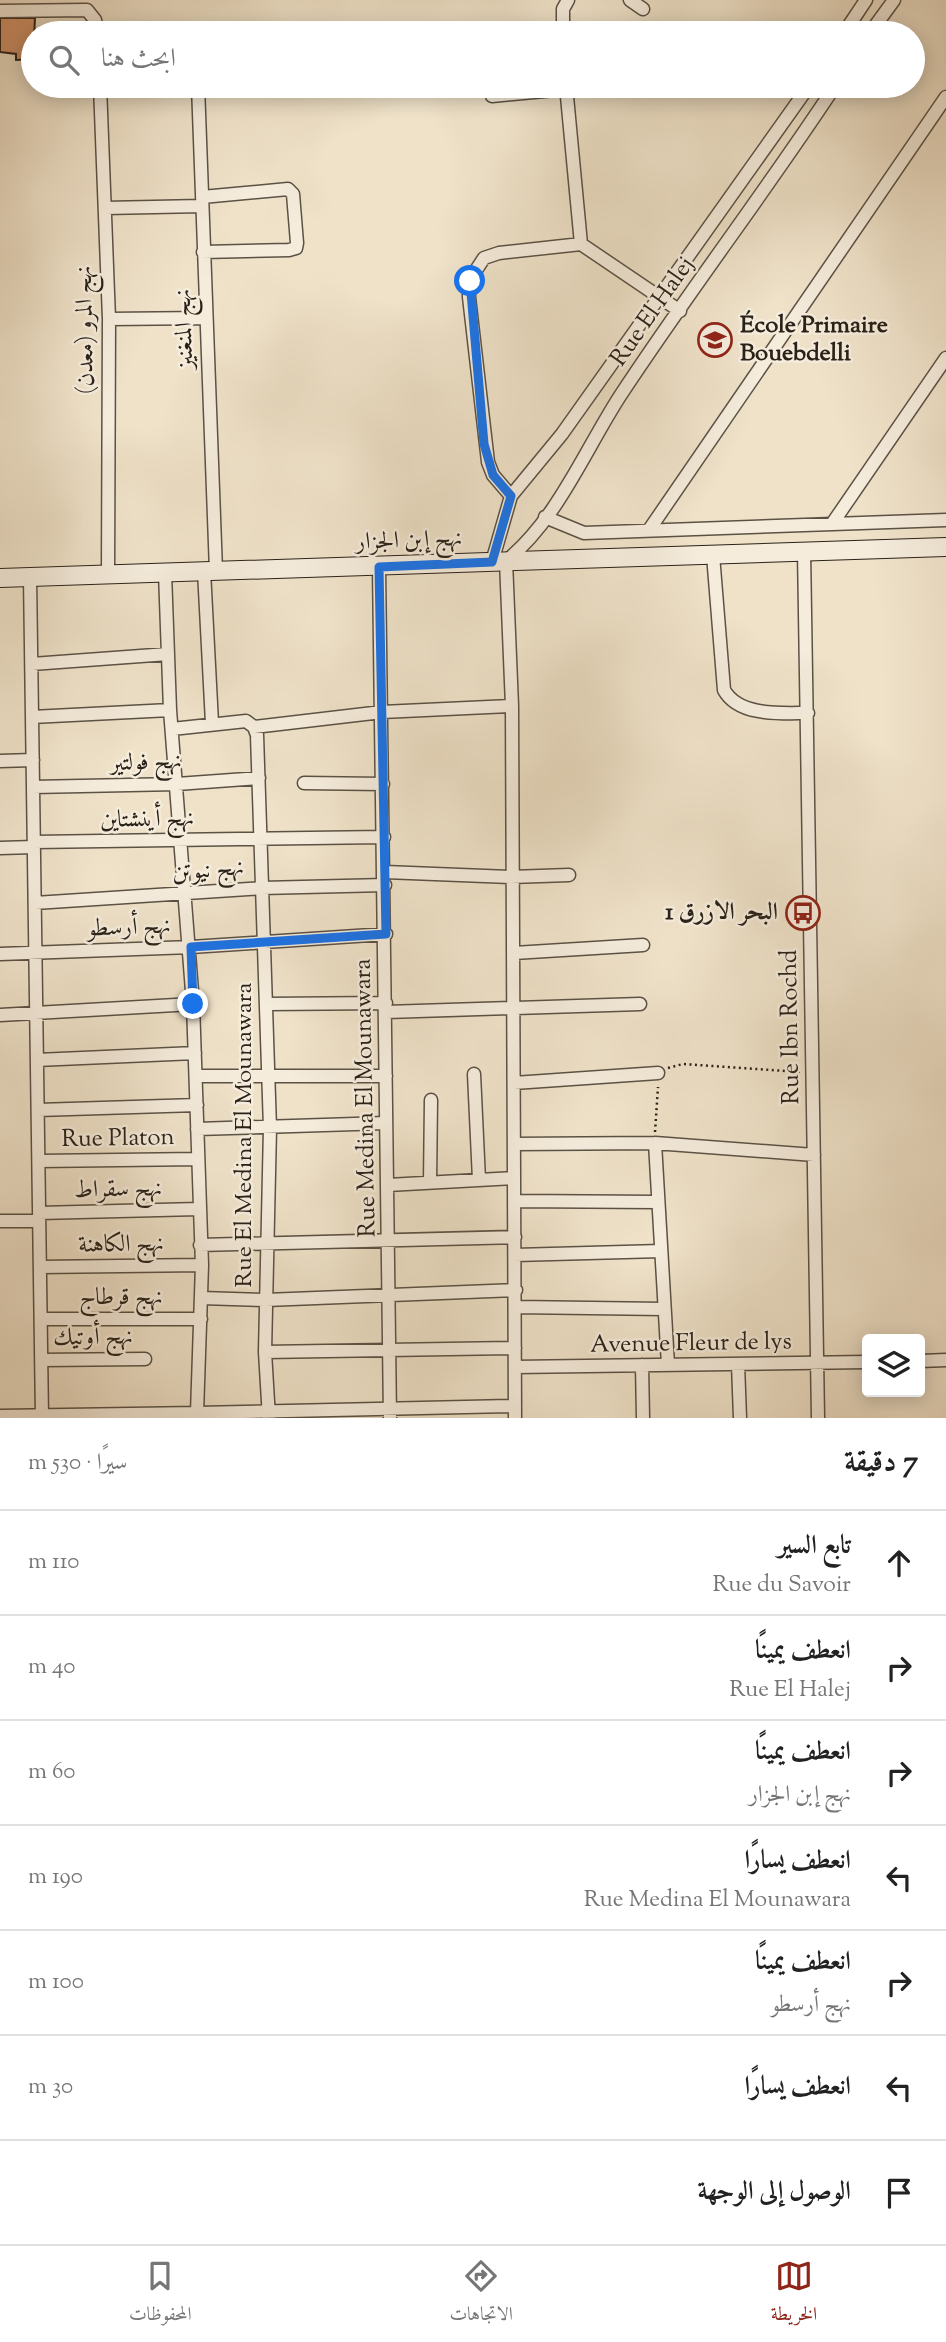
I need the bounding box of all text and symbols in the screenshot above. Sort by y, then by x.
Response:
search box [21,21,925,98]
icon: search [45,41,83,79]
text: ابحث هنا [101,41,176,78]
street label: Rue El Halej [603,250,703,374]
street label: نهج المرو (معدن) [68,265,106,395]
route start [454,265,485,296]
street label: نهج المنغنيز [167,288,205,373]
place label: École Primaire Bouebdelli [740,309,888,371]
school or university icon: École Primaire Bouebdelli [696,321,734,359]
street label: نهج إبن الجزار [353,522,463,562]
street label: نهج فولتير [107,745,183,783]
street label: نهج أينشتاين [100,800,194,840]
street label: نهج نيوتن [171,851,246,893]
bus stop icon: 1 البحر الازرق [784,894,822,932]
place label: 1 البحر الازرق [665,896,778,930]
street label: نهج أرسطو [85,908,171,949]
street label: Rue Ibn Rochd [773,949,809,1105]
street label: Rue Medina El Mounawara [347,958,385,1238]
street label: Rue El Medina El Mounawara [228,982,262,1288]
route end [177,988,208,1019]
street label: Rue Platon [61,1121,175,1157]
street label: نهج سقراط [74,1172,162,1210]
street label: نهج الكاهنة [78,1227,164,1265]
street label: نهج قرطاج [79,1281,163,1317]
street label: نهج أوتيك [53,1318,133,1358]
street label: Avenue Fleur de lys [590,1325,792,1363]
map controls [862,1334,925,1397]
button: layers [862,1334,925,1397]
text: 7 دقيقة [844,1442,918,1485]
text: سيرًا · 530 m [28,1447,127,1480]
text: تابع السير [778,1528,851,1565]
icon: ahead [880,1544,918,1582]
text: 110 m [28,1546,80,1579]
text: Rue du Savoir [712,1569,851,1602]
text: انعطف يمينًا [755,1633,851,1670]
icon: right [880,1649,918,1687]
text: 40 m [28,1651,76,1684]
text: Rue El Halej [729,1674,851,1707]
text: انعطف يمينًا [755,1734,851,1771]
icon: right [880,1754,918,1792]
text: 60 m [28,1756,76,1789]
text: نهج إبن الجزار [749,1779,851,1812]
text: انعطف يسارًا [744,1843,851,1880]
icon: left [880,1859,918,1897]
text: 190 m [28,1861,83,1894]
text: Rue Medina El Mounawara [584,1884,851,1917]
text: انعطف يمينًا [755,1944,851,1981]
icon: right [880,1964,918,2002]
text: 100 m [28,1966,84,1999]
text: نهج أرسطو [771,1989,851,2022]
text: انعطف يسارًا [744,2069,851,2106]
icon: left [880,2069,918,2107]
text: 30 m [28,2071,73,2104]
text: الوصول إلى الوجهة [697,2174,851,2211]
icon: arrive [880,2174,918,2212]
tab: المحفوظات [129,2257,192,2332]
tab: الاتجاهات [450,2257,513,2332]
tab: الخريطة [771,2257,817,2332]

